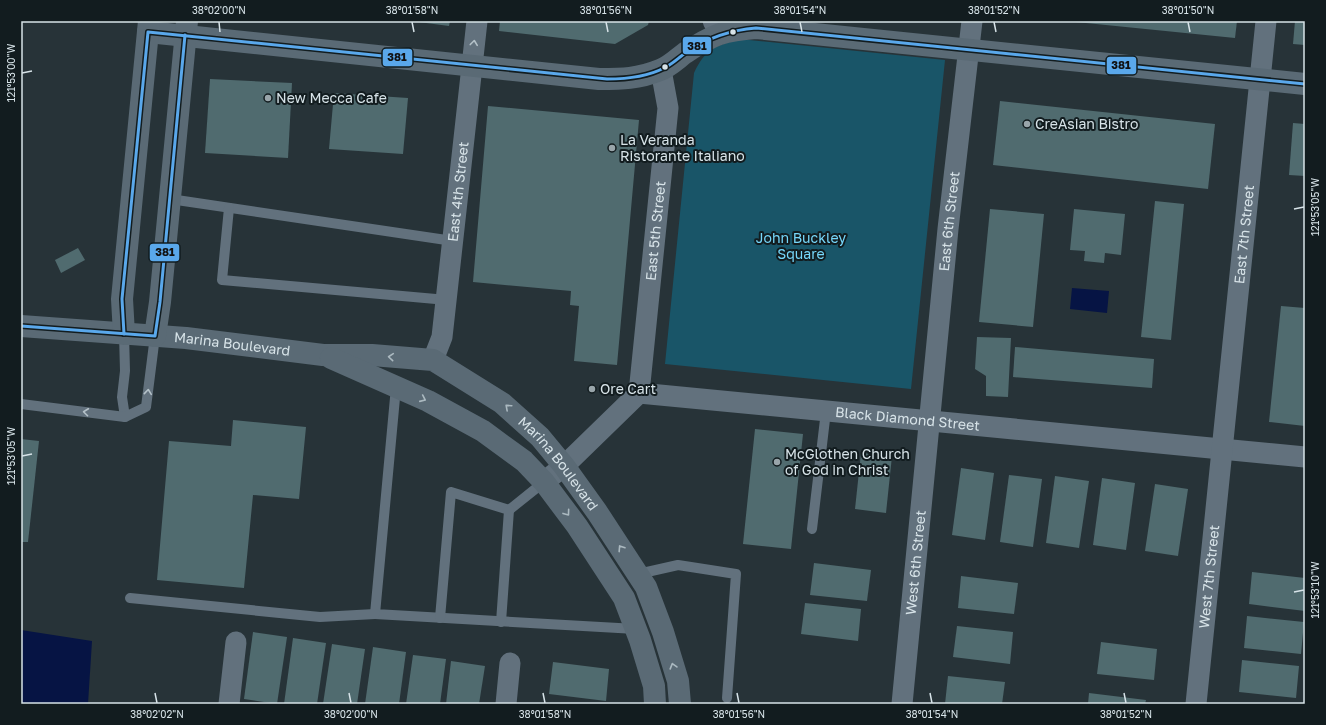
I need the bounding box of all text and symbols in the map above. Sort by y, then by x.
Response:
text: 38°02'00"N [192,4,246,16]
text: 38°01'58"N [386,4,438,16]
text: 38°01'56"N [580,4,632,16]
text: 38°01'54"N [774,4,826,16]
text: 38°01'52"N [968,4,1020,16]
text: 38°01'50"N [1162,4,1214,16]
unlabelled marker [728,27,738,37]
line badge: 381 [682,36,712,55]
text: 381 [687,39,707,52]
one-way arrow [469,40,478,46]
text: 121°53'00"W [5,43,17,102]
line badge: 381 [382,48,413,67]
text: 381 [387,50,407,63]
line badge: 381 [1106,56,1137,75]
text: 381 [1111,58,1131,71]
unlabelled marker [660,62,670,72]
place label: New Mecca Cafe [276,89,387,106]
marker: New Mecca Cafe [263,93,273,103]
place label: CreAsian Bistro [1035,115,1138,132]
marker: CreAsian Bistro [1022,119,1032,129]
place label: La Veranda Ristorante Italiano [620,131,745,164]
street label: East 4th Street [444,141,472,242]
marker: La Veranda Ristorante Italiano [607,143,617,153]
street label: East 6th Street [935,170,963,272]
text: 121°53'05"W [1309,178,1321,236]
street label: East 5th Street [641,180,669,281]
street label: East 7th Street [1230,184,1257,285]
park label: John Buckley Square [756,229,846,262]
line badge: 381 [149,243,180,262]
text: 381 [155,245,175,258]
street label: Marina Boulevard [174,328,291,359]
one-way arrow [388,352,394,361]
place label: Ore Cart [600,380,656,397]
marker: Ore Cart [587,384,597,394]
one-way arrow [143,389,152,395]
one-way arrow [420,394,427,402]
street label: Black Diamond Street [834,403,981,434]
one-way arrow [505,405,512,412]
one-way arrow [83,408,89,417]
street label: Marina Boulevard [515,413,602,514]
text: 121°53'05"W [5,427,17,485]
place label: McGlothen Church of God in Christ [785,445,910,478]
marker: McGlothen Church of God in Christ [772,457,782,467]
one-way arrow [563,509,570,516]
street label: West 6th Street [902,509,929,616]
street label: West 7th Street [1195,524,1222,629]
one-way arrow [618,545,625,552]
text: 121°53'10"W [1309,561,1321,619]
one-way arrow [669,662,678,669]
text: 38°02'02"N [130,708,184,720]
text: 38°02'00"N [324,708,378,720]
text: 38°01'58"N [519,708,571,720]
text: 38°01'56"N [713,708,765,720]
text: 38°01'54"N [906,708,958,720]
text: 38°01'52"N [1100,708,1152,720]

